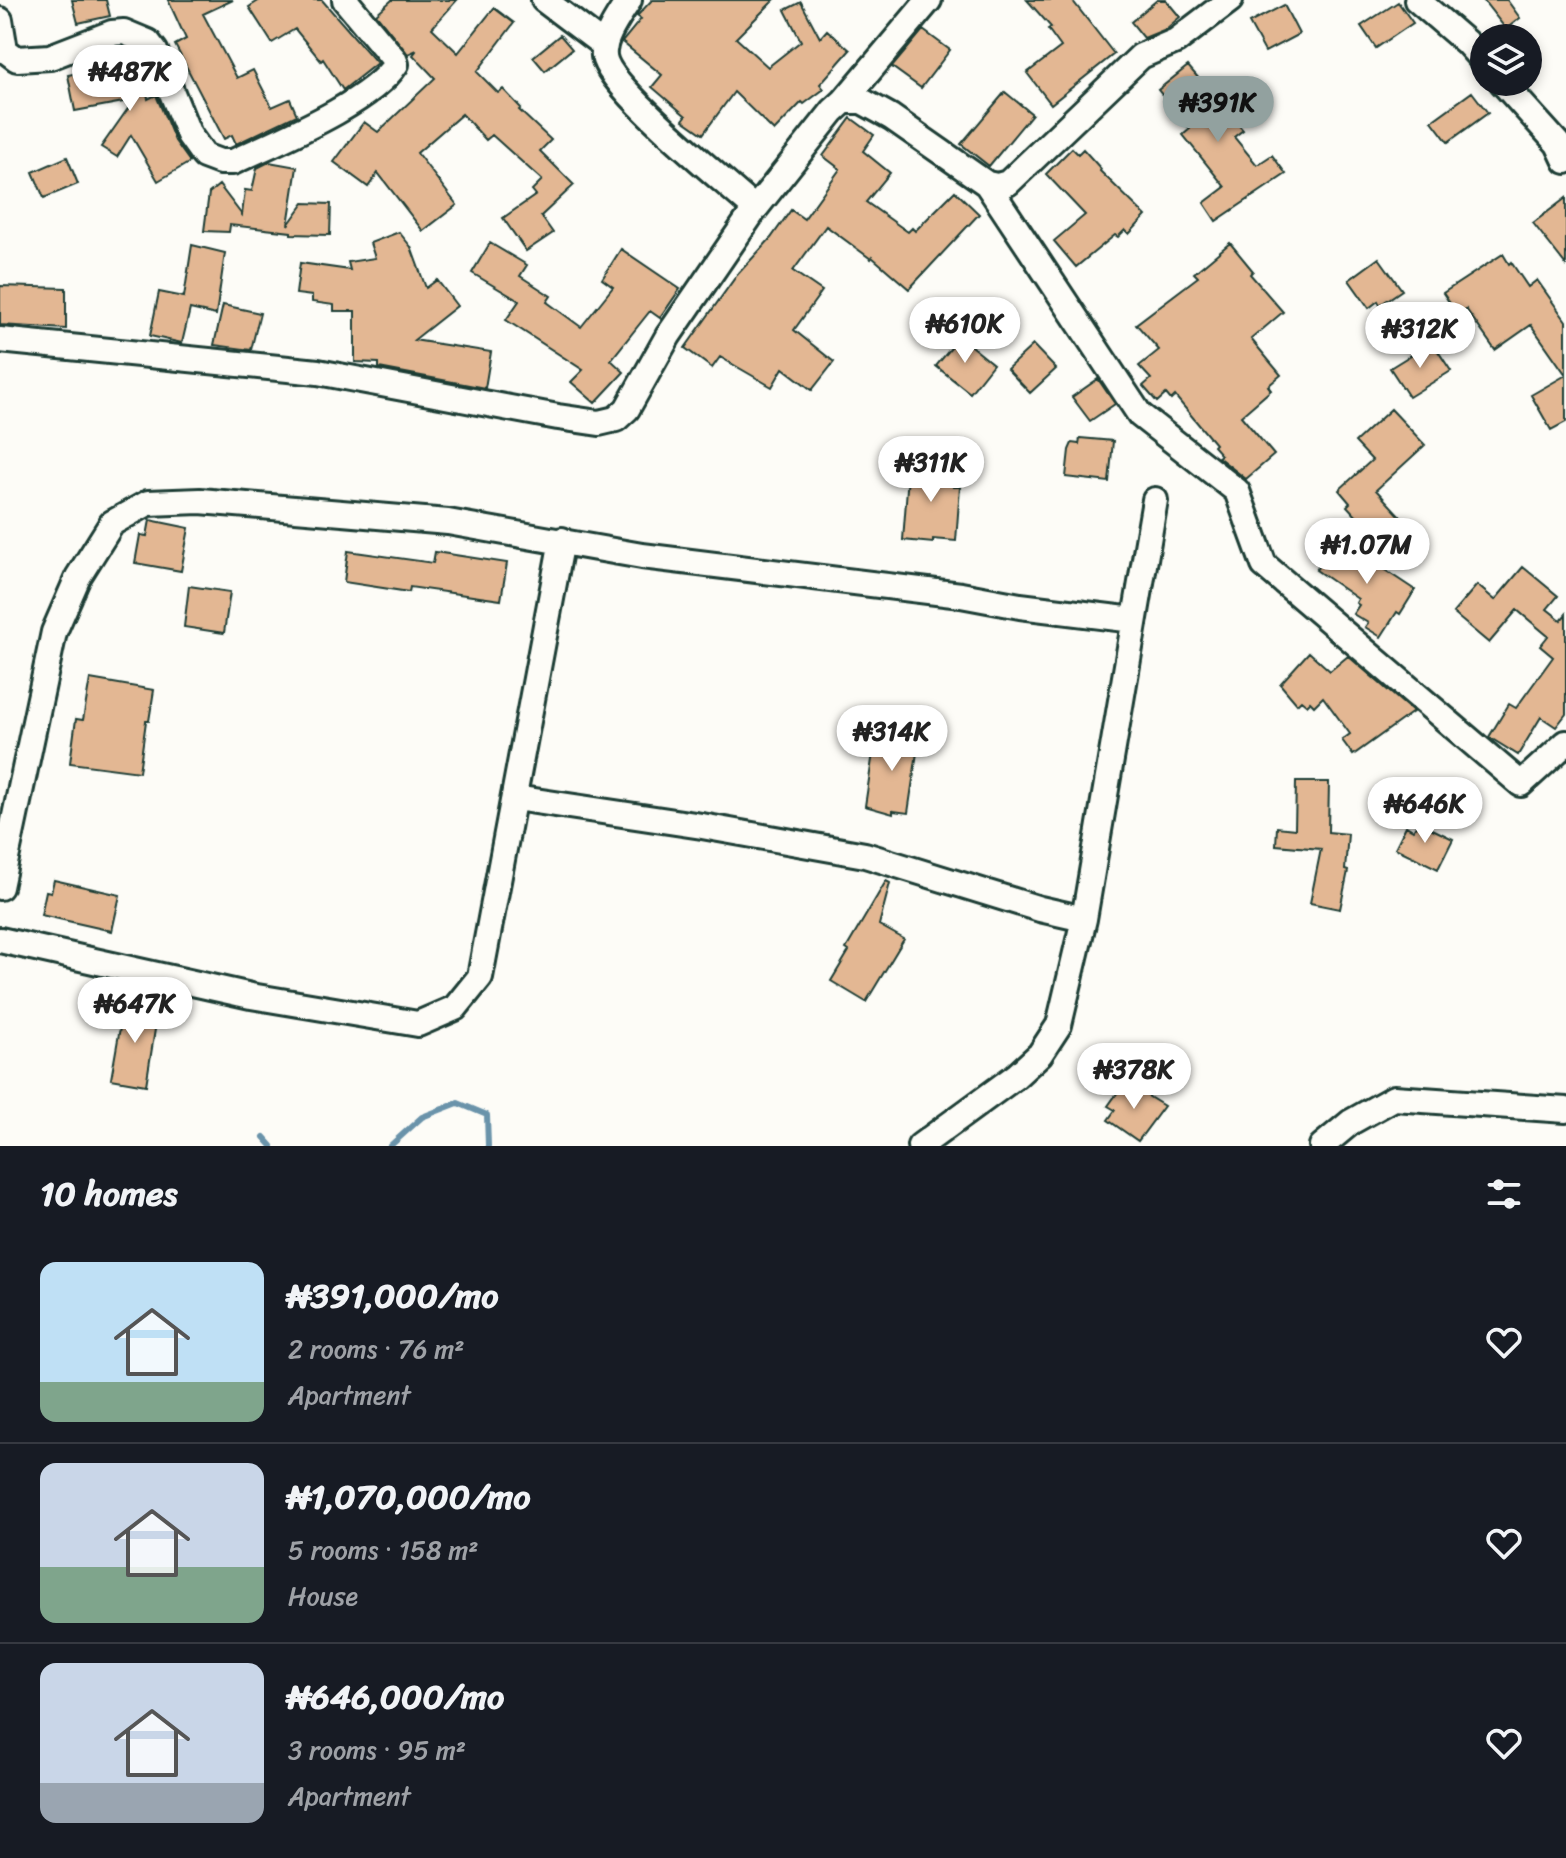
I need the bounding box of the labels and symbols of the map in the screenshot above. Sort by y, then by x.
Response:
pin: ₦487K [74,45,186,113]
pin: ₦391K [1162,76,1274,144]
pin: ₦610K [909,297,1021,365]
pin: ₦312K [1364,302,1476,370]
pin: ₦311K [875,436,987,504]
pin: ₦1.07M [1302,518,1432,586]
pin: ₦314K [836,705,948,773]
pin: ₦646K [1369,777,1481,845]
pin: ₦647K [79,977,191,1045]
pin: ₦378K [1078,1043,1190,1111]

